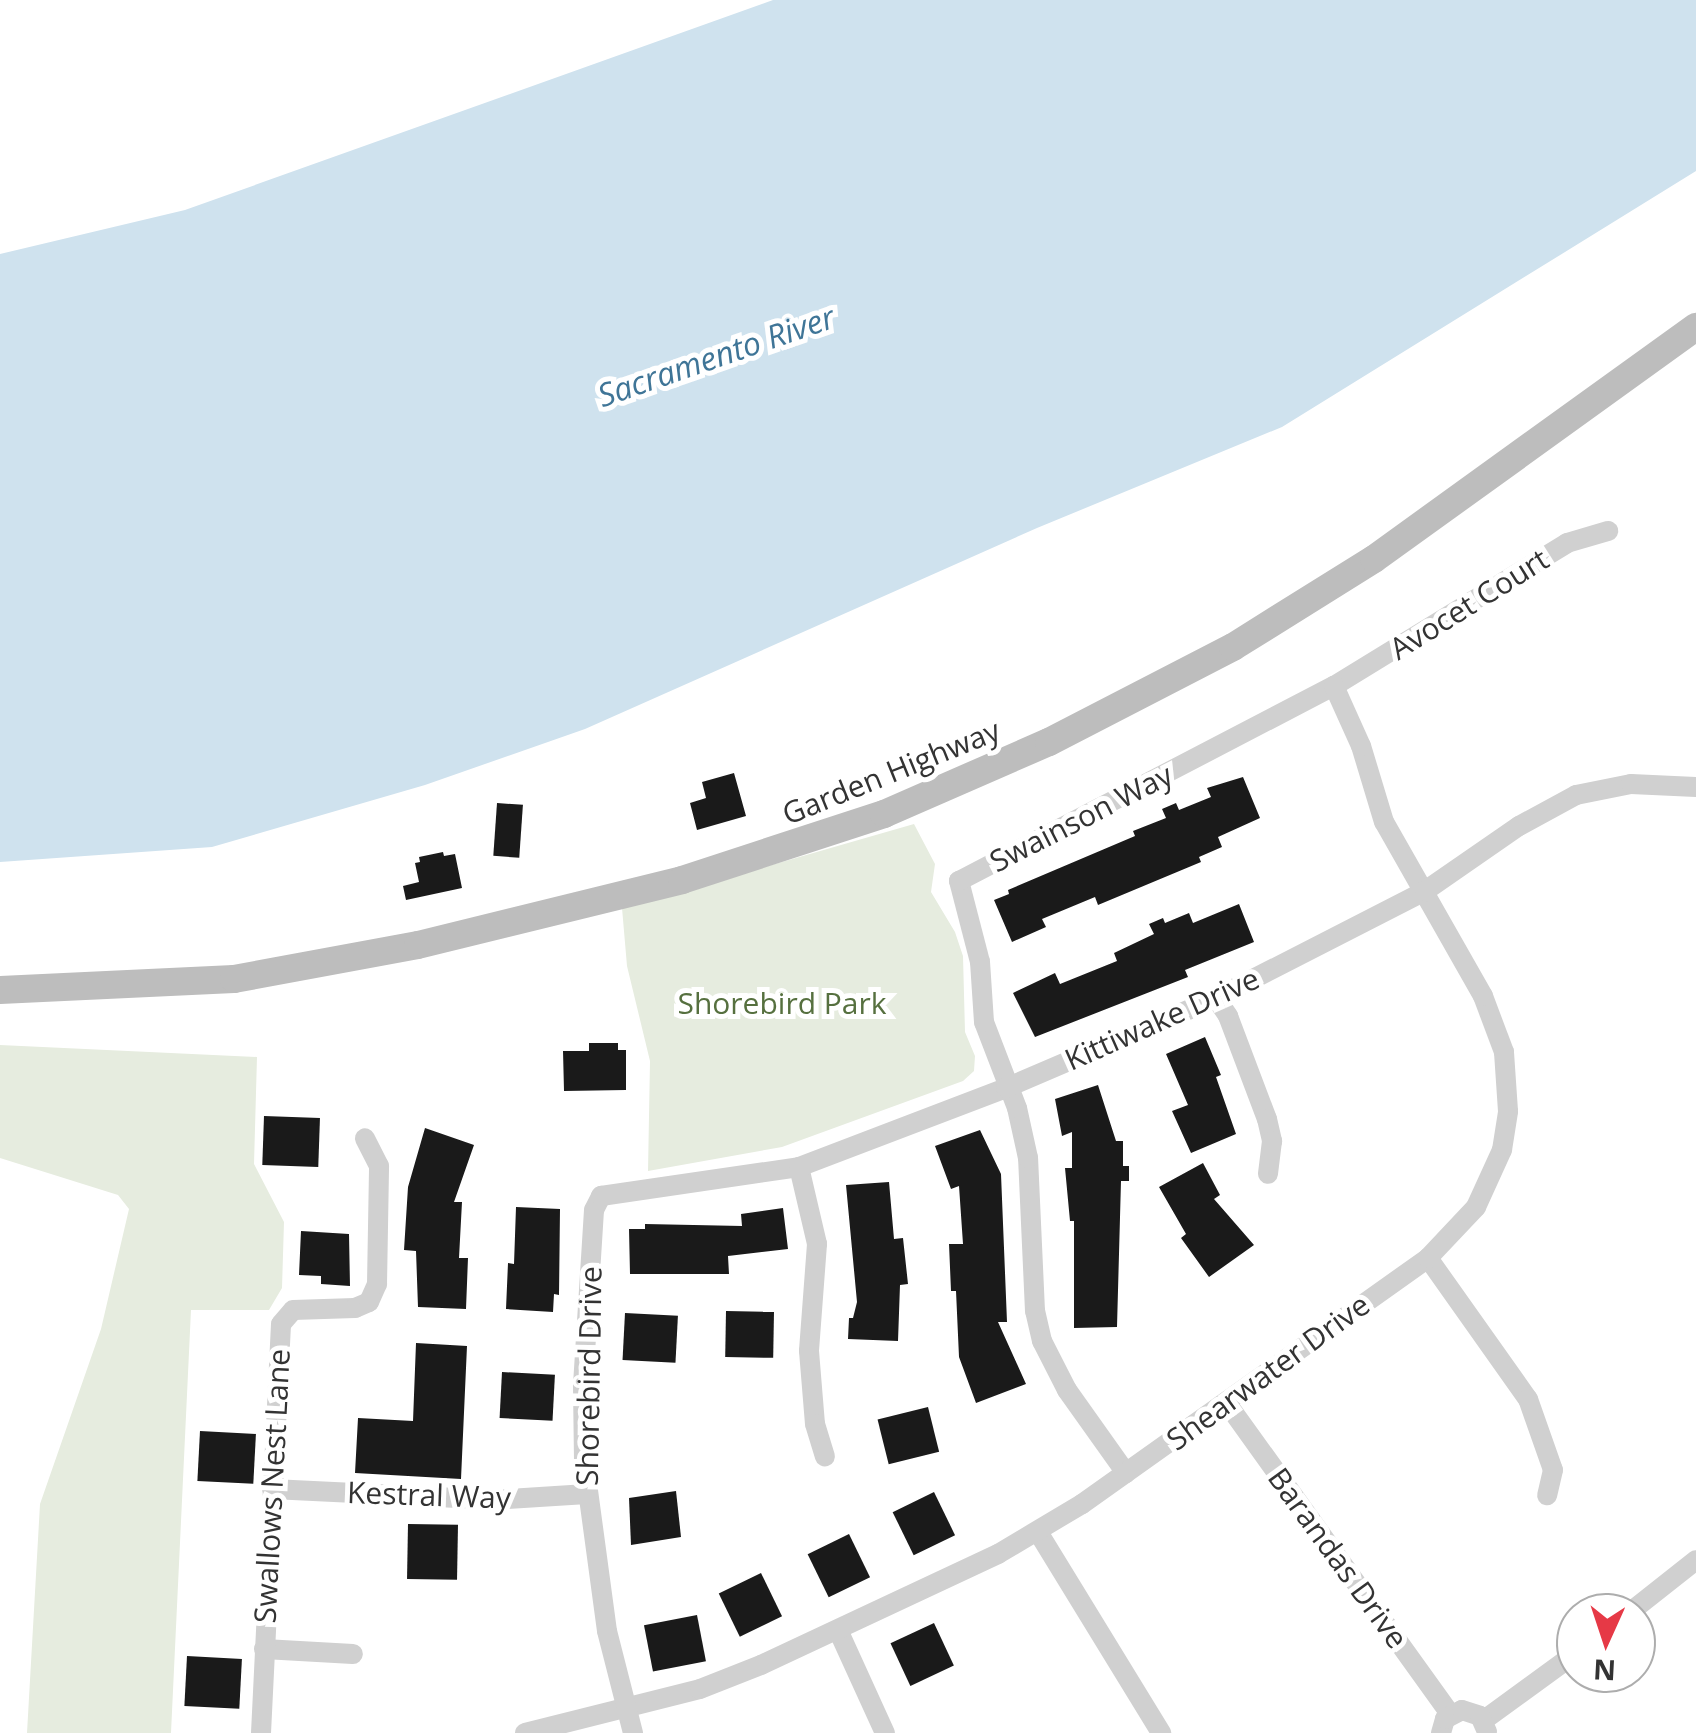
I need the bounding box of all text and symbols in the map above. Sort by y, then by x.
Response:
water label: Sacramento River [592,297,840,415]
street label: Avocet Court [1383,541,1555,667]
street label: Garden Highway [777,712,1005,832]
street label: Swainson Way [984,757,1178,879]
street label: Kittiwake Drive [1059,960,1265,1078]
park label: Shorebird Park [677,985,887,1021]
street label: Shorebird Drive [569,1266,609,1486]
street label: Shearwater Drive [1160,1286,1376,1458]
street label: Swallows Nest Lane [247,1348,297,1624]
street label: Barandas Drive [1261,1461,1415,1655]
street label: Kestral Way [346,1474,512,1516]
north arrow [1556,1593,1656,1693]
text: N [1592,1651,1617,1691]

